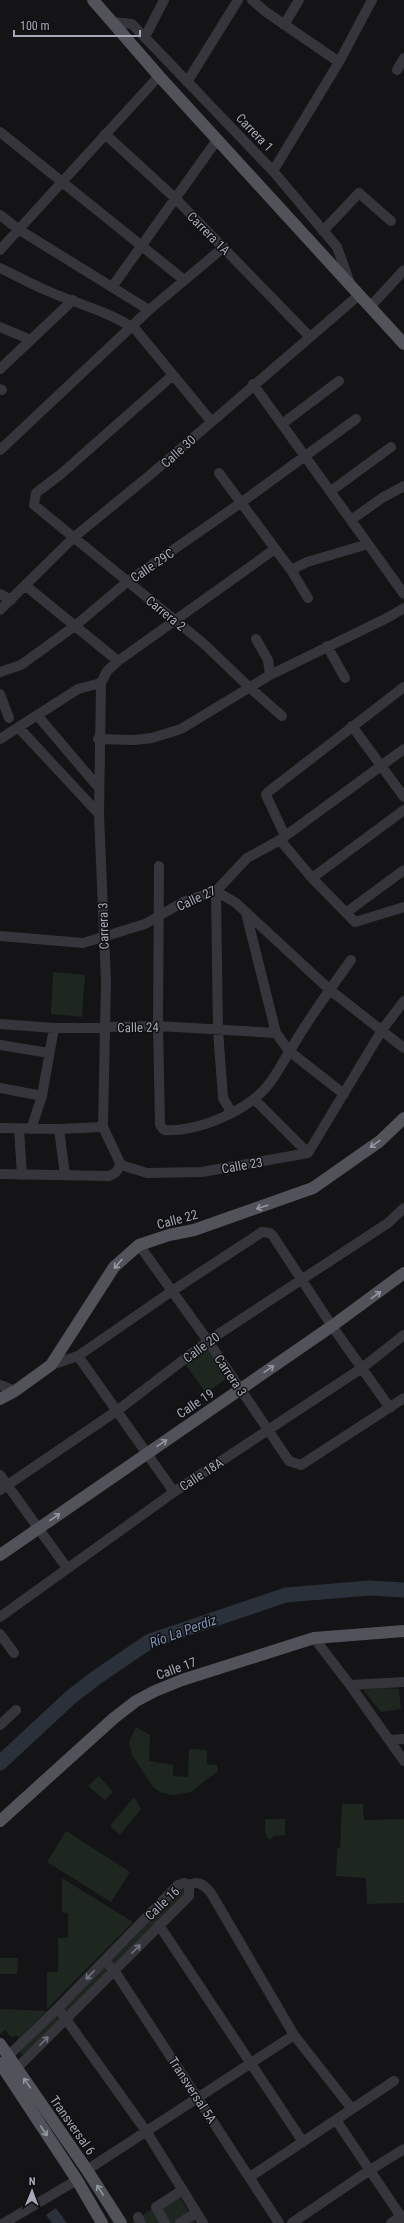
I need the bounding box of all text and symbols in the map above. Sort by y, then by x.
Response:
scale bar [14,12,140,38]
text: 100 m [20,19,50,33]
street label: Carrera 1 [233,110,276,154]
street label: Carrera 1A [184,209,234,258]
street label: Calle 30 [158,432,199,471]
street label: Calle 29C [128,546,177,585]
street label: Carrera 2 [143,593,189,634]
street label: Calle 27 [174,883,218,914]
street label: Carrera 3 [95,902,112,950]
street label: Calle 24 [117,1020,159,1035]
one-way arrow [370,1140,381,1148]
street label: Calle 23 [220,1155,264,1176]
one-way arrow [256,1204,269,1211]
street label: Calle 22 [155,1207,199,1232]
one-way arrow [113,1258,122,1269]
one-way arrow [370,1291,381,1299]
street label: Calle 20 [180,1329,222,1366]
street label: Carrera 3 [211,1352,250,1399]
one-way arrow [263,1365,274,1373]
street label: Calle 19 [174,1386,217,1421]
one-way arrow [156,1438,167,1447]
street label: Calle 18A [177,1455,226,1494]
one-way arrow [49,1513,60,1521]
water label: Río La Perdiz [147,1611,219,1651]
street label: Calle 17 [154,1654,198,1683]
street label: Calle 16 [142,1884,182,1923]
one-way arrow [131,1944,141,1954]
one-way arrow [85,1970,95,1980]
one-way arrow [39,2036,49,2046]
street label: Transversal 5A [166,2054,220,2127]
one-way arrow [23,2078,31,2089]
street label: Transversal 6 [47,2093,98,2158]
one-way arrow [40,2125,48,2136]
north arrow [12,2171,52,2211]
text: N [29,2175,36,2188]
one-way arrow [96,2185,104,2196]

